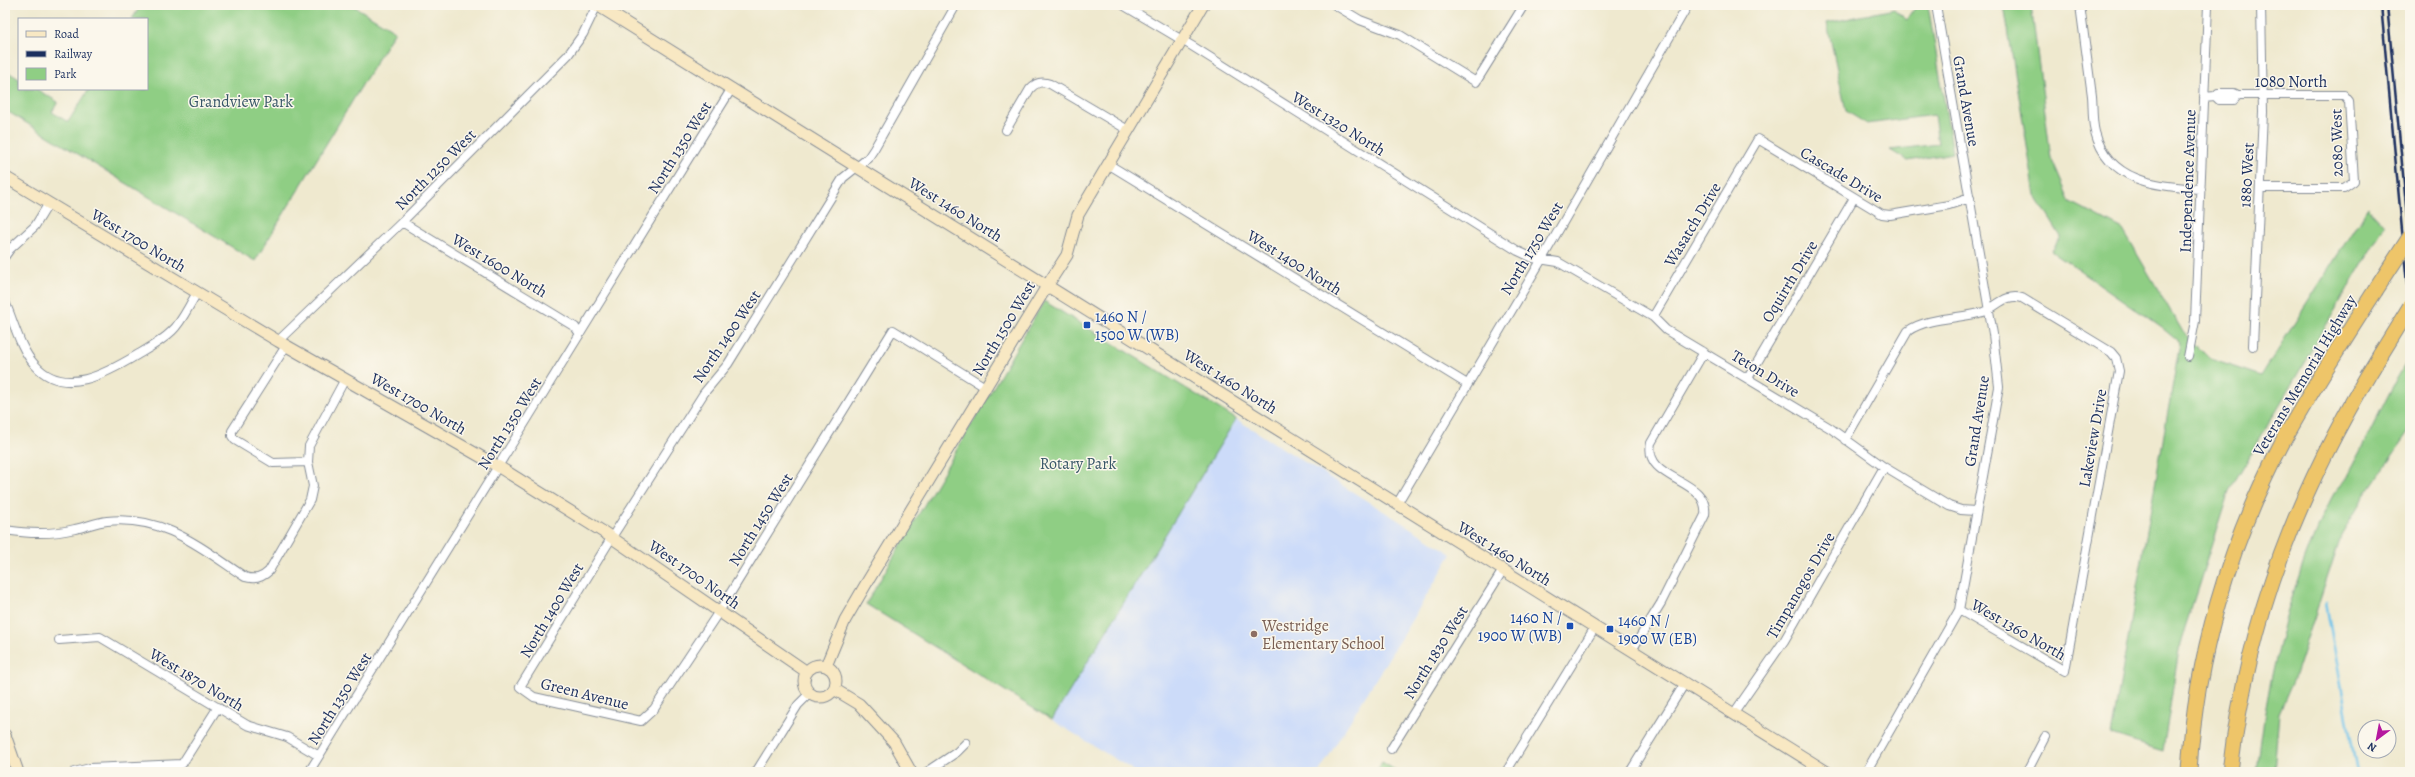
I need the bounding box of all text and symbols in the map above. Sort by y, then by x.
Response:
legend [18,18,148,90]
text: Road [54,26,80,42]
text: Railway [54,46,93,62]
street label: Grand Avenue [1947,54,1985,148]
text: Park [54,66,77,82]
street label: 1080 North [2255,71,2328,93]
street label: West 1320 North [1287,86,1390,162]
park label: Grandview Park [189,91,293,113]
street label: North 1350 West [643,97,717,198]
street label: Independence Avenue [2175,109,2201,253]
street label: 2080 West [2325,109,2349,177]
street label: North 1250 West [390,124,481,215]
street label: Cascade Drive [1796,142,1887,208]
street label: 1880 West [2234,142,2260,208]
street label: West 1460 North [904,172,1007,248]
street label: Wasatch Drive [1659,178,1727,272]
street label: North 1750 West [1495,198,1568,299]
street label: West 1700 North [86,203,191,278]
street label: West 1400 North [1242,224,1346,301]
street label: West 1600 North [447,228,552,303]
street label: Oquirrh Drive [1757,236,1823,327]
street label: North 1500 West [967,277,1041,380]
street label: North 1400 West [688,286,766,387]
street label: Veterans Memorial Highway [2247,290,2362,461]
place label: 1460 N / 1500 W (WB) [1095,306,1179,346]
marker: 1460 N / 1500 W (WB) [1082,320,1092,330]
street label: West 1460 North [1179,344,1282,420]
street label: Teton Drive [1727,345,1804,403]
street label: West 1700 North [366,367,471,440]
street label: North 1350 West [473,373,547,474]
street label: Grand Avenue [1959,374,1995,468]
street label: Lakeview Drive [2074,387,2112,489]
park label: Rotary Park [1040,453,1116,475]
street label: North 1450 West [723,469,798,570]
street label: West 1460 North [1453,516,1556,592]
street label: Timpanogos Drive [1761,528,1840,643]
street label: West 1700 North [643,534,745,615]
street label: North 1400 West [515,559,589,662]
street label: West 1360 North [1966,593,2070,666]
street label: North 1830 West [1398,602,1473,703]
place label: 1460 N / 1900 W (WB) [1478,607,1562,647]
place label: 1460 N / 1900 W (EB) [1618,610,1697,650]
place label: Westridge Elementary School [1261,615,1385,655]
marker: 1460 N / 1900 W (WB) [1565,621,1575,631]
marker: 1460 N / 1900 W (EB) [1605,624,1615,634]
marker: Westridge Elementary School [1249,629,1259,639]
street label: West 1870 North [144,642,248,717]
street label: North 1350 West [303,648,377,749]
street label: Green Avenue [538,672,631,716]
north arrow [2357,719,2397,759]
text: N [2365,739,2379,756]

